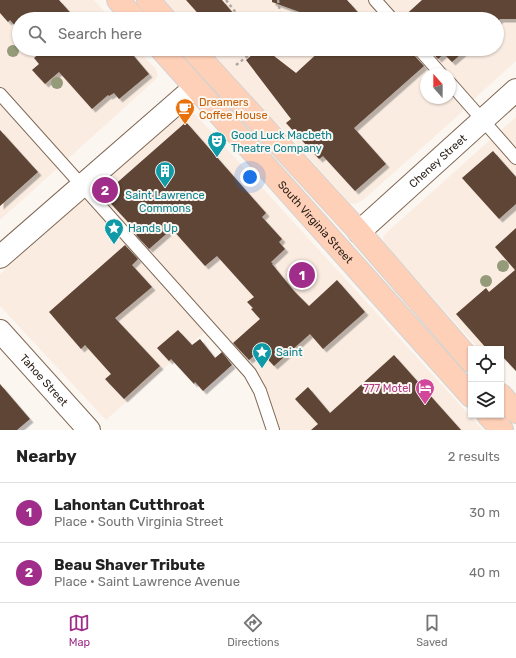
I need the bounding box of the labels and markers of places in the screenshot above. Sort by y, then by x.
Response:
place label: Dreamers Coffee House [199,96,268,122]
cafe icon: Dreamers Coffee House [174,97,196,125]
place label: Good Luck Macbeth Theatre Company [231,129,332,155]
theatre icon: Good Luck Macbeth Theatre Company [206,130,228,158]
building icon: Saint Lawrence Commons [154,160,176,188]
pin: 2 [92,175,118,205]
place label: Saint Lawrence Commons [125,189,205,215]
place icon: Hands Up [103,217,125,245]
place label: Hands Up [128,222,178,235]
pin: 1 [289,260,315,290]
place icon: Saint [251,341,273,369]
place label: Saint [276,346,303,359]
hotel icon: 777 Motel [414,377,436,405]
place label: 777 Motel [363,382,411,395]

